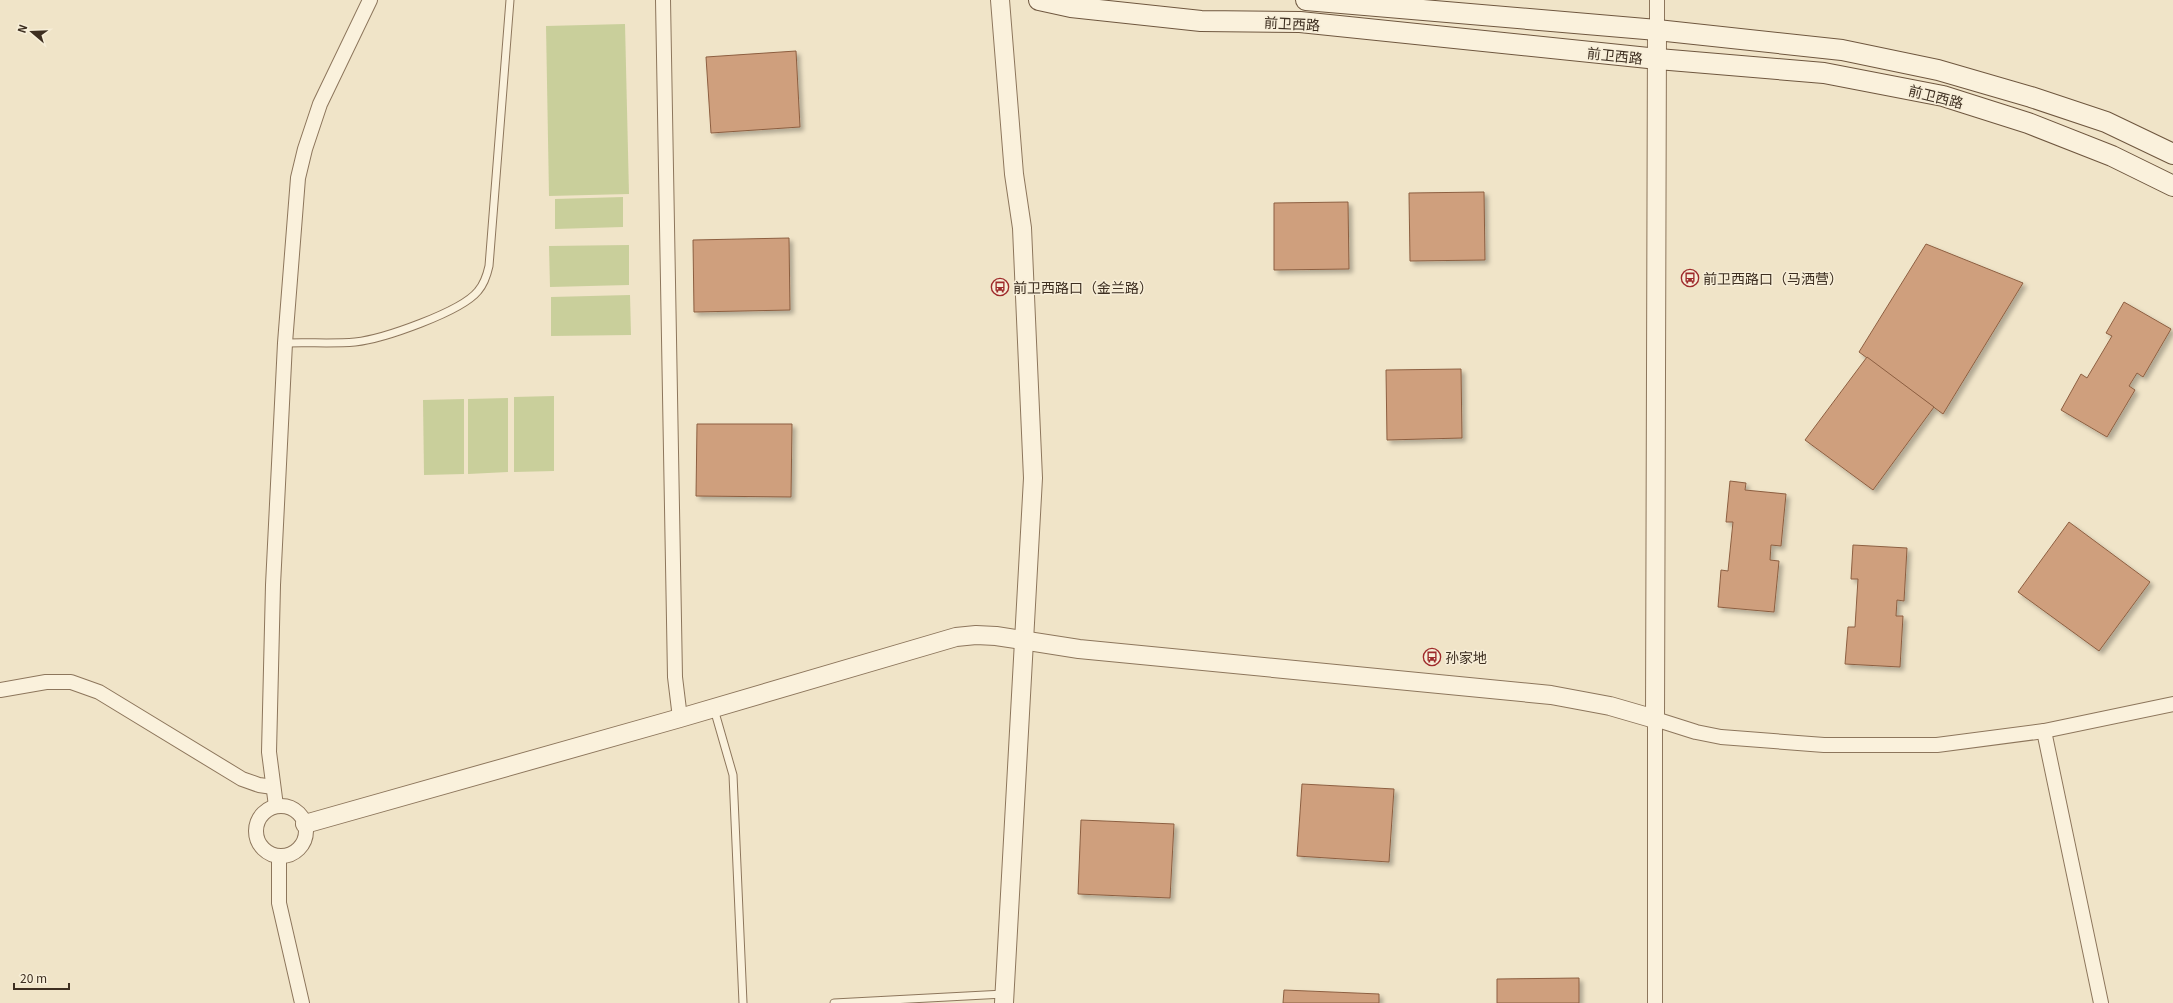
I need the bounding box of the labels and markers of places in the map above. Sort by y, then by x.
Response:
bus stop icon: 前卫西路口（马洒营） [1680,268,1700,288]
place label: 前卫西路口（马洒营） [1703,268,1843,288]
bus stop icon: 前卫西路口（金兰路） [990,277,1010,297]
place label: 前卫西路口（金兰路） [1013,277,1153,297]
bus stop icon: 孙家地 [1422,647,1442,667]
place label: 孙家地 [1445,647,1487,667]

